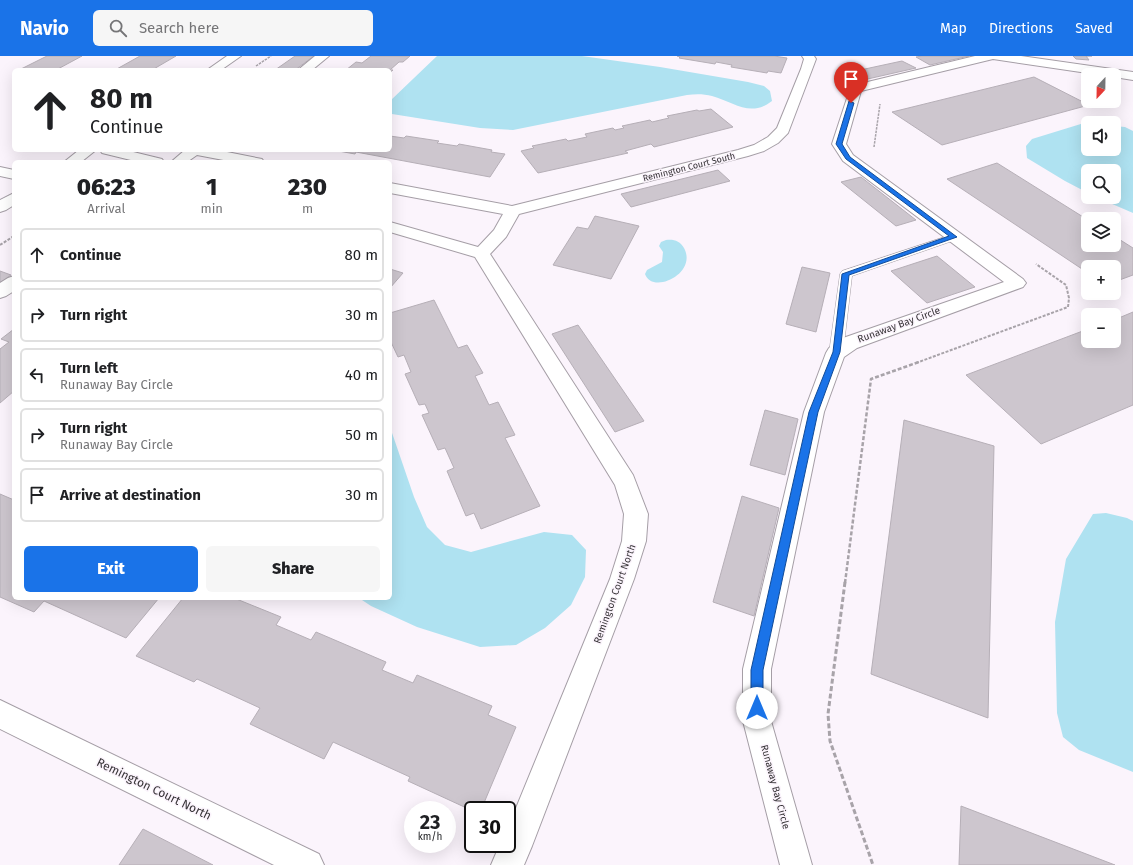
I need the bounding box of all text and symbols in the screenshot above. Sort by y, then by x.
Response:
search box [93,10,373,46]
text: Navio [20,17,69,40]
icon: search [107,17,129,39]
text: Search here [139,19,219,37]
text: Map [940,20,967,37]
text: Directions [989,20,1053,37]
text: Saved [1075,20,1113,37]
pin [834,62,868,103]
icon: arrive [840,68,862,90]
north arrow [1081,68,1121,108]
map controls [1081,68,1121,348]
text: 80 m [90,82,153,115]
icon: ahead [24,84,76,136]
text: Continue [90,116,163,138]
button: sound [1081,116,1121,156]
street label: Remington Court South [642,151,736,183]
button: search [1081,164,1121,204]
text: 06:23 [77,173,136,201]
text: 1 [206,173,217,201]
text: 230 [288,173,327,201]
text: Arrival [87,201,125,216]
text: min [201,201,223,216]
text: m [302,201,313,216]
button: layers [1081,212,1121,252]
icon: ahead [26,244,48,266]
text: Continue [60,246,121,264]
text: 80 m [345,246,378,264]
button: + [1081,260,1121,300]
icon: right [26,304,48,326]
street label: Runaway Bay Circle [856,304,942,346]
text: Turn right [60,306,127,324]
text: 30 m [345,306,378,324]
button: − [1081,308,1121,348]
text: Turn left [60,359,118,377]
icon: left [26,364,48,386]
text: 40 m [345,366,378,384]
text: Runaway Bay Circle [60,377,173,392]
text: Turn right [60,419,127,437]
icon: right [26,424,48,446]
text: 50 m [345,426,378,444]
text: Runaway Bay Circle [60,437,173,452]
icon: arrive [26,484,48,506]
text: Arrive at destination [60,486,201,504]
text: 30 m [345,486,378,504]
street label: Remington Court North [591,543,639,645]
button: Exit [24,546,198,592]
button: Share [206,546,380,592]
position arrow [736,687,778,729]
street label: Runaway Bay Circle [758,743,792,831]
street label: Remington Court North [94,755,214,823]
speed limit sign: 30 [464,801,516,853]
text: 23 [420,810,440,834]
text: km/h [418,831,442,843]

